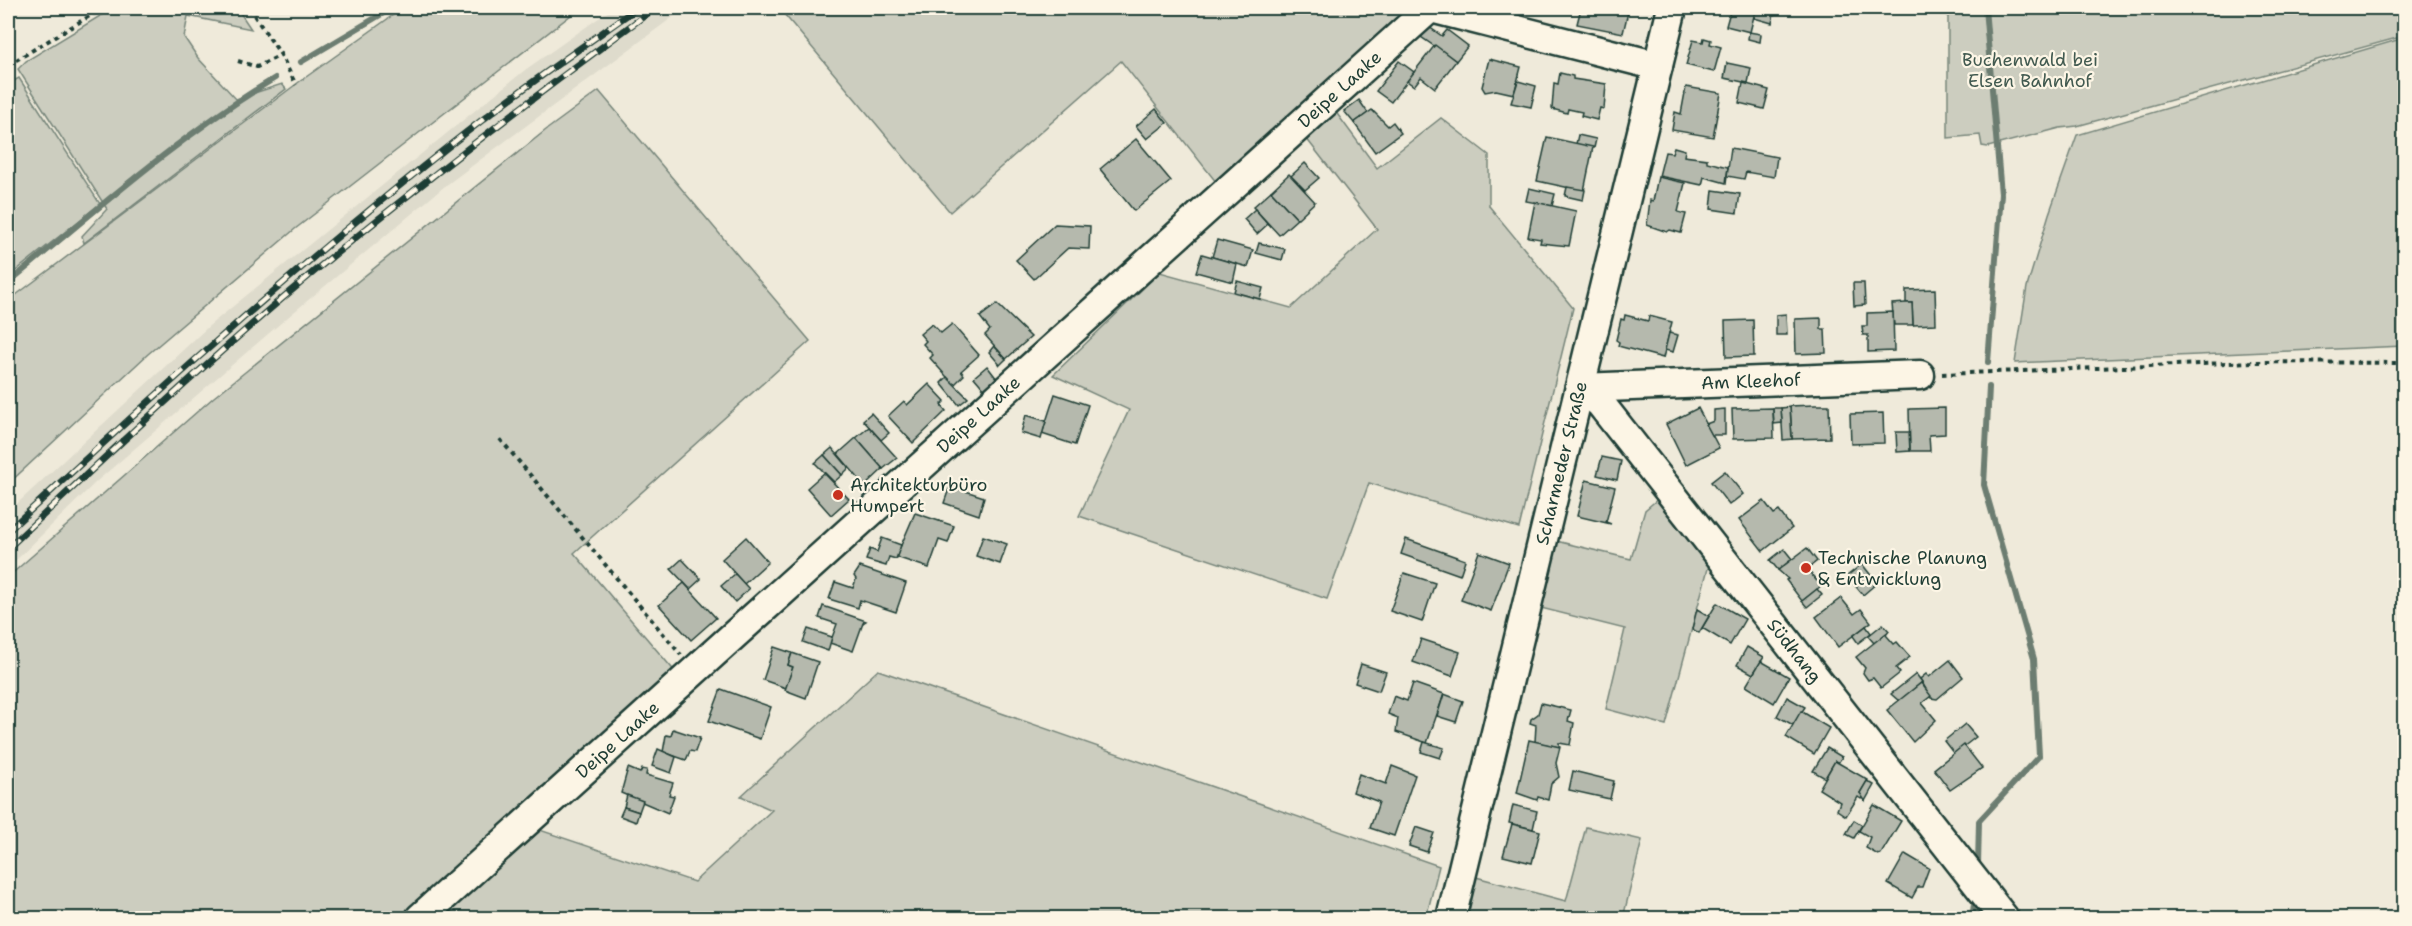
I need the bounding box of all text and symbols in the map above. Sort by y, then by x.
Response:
street label: Deipe Laake [1293,45,1387,133]
park label: Buchenwald bei Elsen Bahnhof [1962,48,2098,93]
street label: Am Kleehof [1701,368,1802,395]
street label: Deipe Laake [932,371,1026,459]
street label: Scharmeder Straße [1530,379,1593,548]
place label: Architekturbüro Humpert [850,473,987,518]
marker: Architekturbüro Humpert [831,488,845,502]
place label: Technische Planung & Entwicklung [1818,546,1987,591]
marker: Technische Planung & Entwicklung [1799,561,1813,575]
street label: Südhang [1762,614,1827,688]
street label: Deipe Laake [571,696,665,784]

